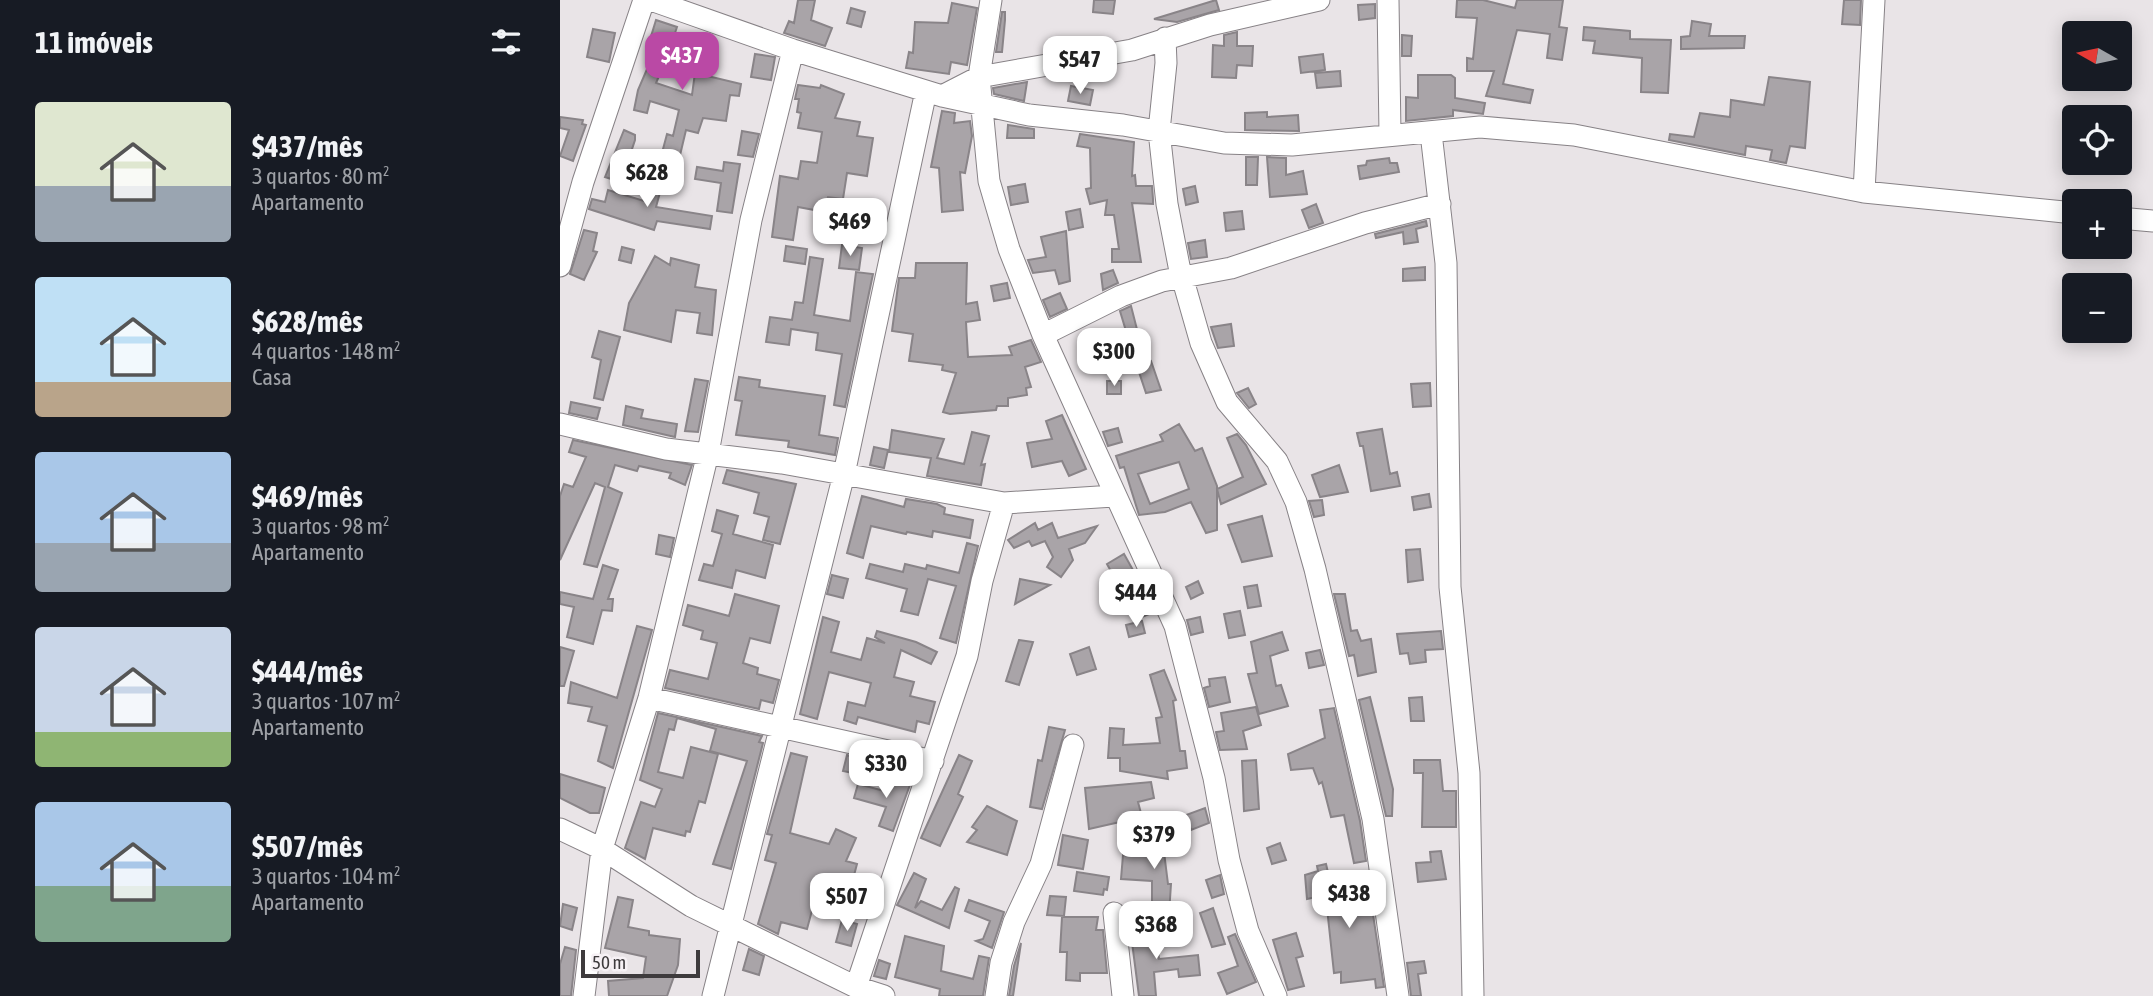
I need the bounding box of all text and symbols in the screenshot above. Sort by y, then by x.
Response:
north arrow [2062,21,2132,91]
map controls [2062,21,2132,343]
icon: filters [487,23,525,61]
text: 11 imóveis [35,25,153,59]
pin: $437 [641,32,723,92]
pin: $547 [1039,36,1121,96]
text: $437 [661,42,703,68]
text: $547 [1059,46,1101,72]
button: locate [2062,105,2132,175]
text: $437/mês [252,129,363,163]
icon: home [91,130,175,214]
pin: $628 [606,150,688,209]
text: $628 [626,159,668,185]
text: 3 quartos · 80 m² [252,163,390,189]
text: Apartamento [252,189,364,215]
button: + [2062,189,2132,259]
pin: $469 [809,198,891,258]
text: $469 [829,208,871,234]
button: − [2062,273,2132,343]
text: $628/mês [252,304,363,338]
icon: home [91,305,175,389]
pin: $300 [1073,328,1155,388]
text: 4 quartos · 148 m² [252,338,400,364]
text: $300 [1093,338,1135,364]
text: Casa [252,364,292,390]
text: $469/mês [252,479,363,513]
icon: home [91,480,175,564]
text: 3 quartos · 98 m² [252,513,390,539]
text: Apartamento [252,539,364,565]
pin: $444 [1095,570,1177,629]
text: $444 [1115,579,1157,605]
text: $444/mês [252,654,363,688]
icon: home [91,655,175,739]
text: 3 quartos · 107 m² [252,688,400,714]
text: Apartamento [252,714,364,740]
pin: $330 [845,740,927,800]
text: $330 [865,750,907,776]
pin: $379 [1113,812,1195,871]
text: $379 [1133,821,1175,847]
text: $507/mês [252,829,363,863]
icon: home [91,830,175,914]
text: 3 quartos · 104 m² [252,863,400,889]
pin: $438 [1308,870,1390,930]
pin: $507 [806,874,888,933]
text: $438 [1328,880,1370,906]
text: $507 [826,883,868,909]
text: Apartamento [252,889,364,915]
pin: $368 [1115,902,1197,961]
text: $368 [1135,911,1177,937]
scale bar [581,947,700,979]
text: 50 m [592,951,626,973]

